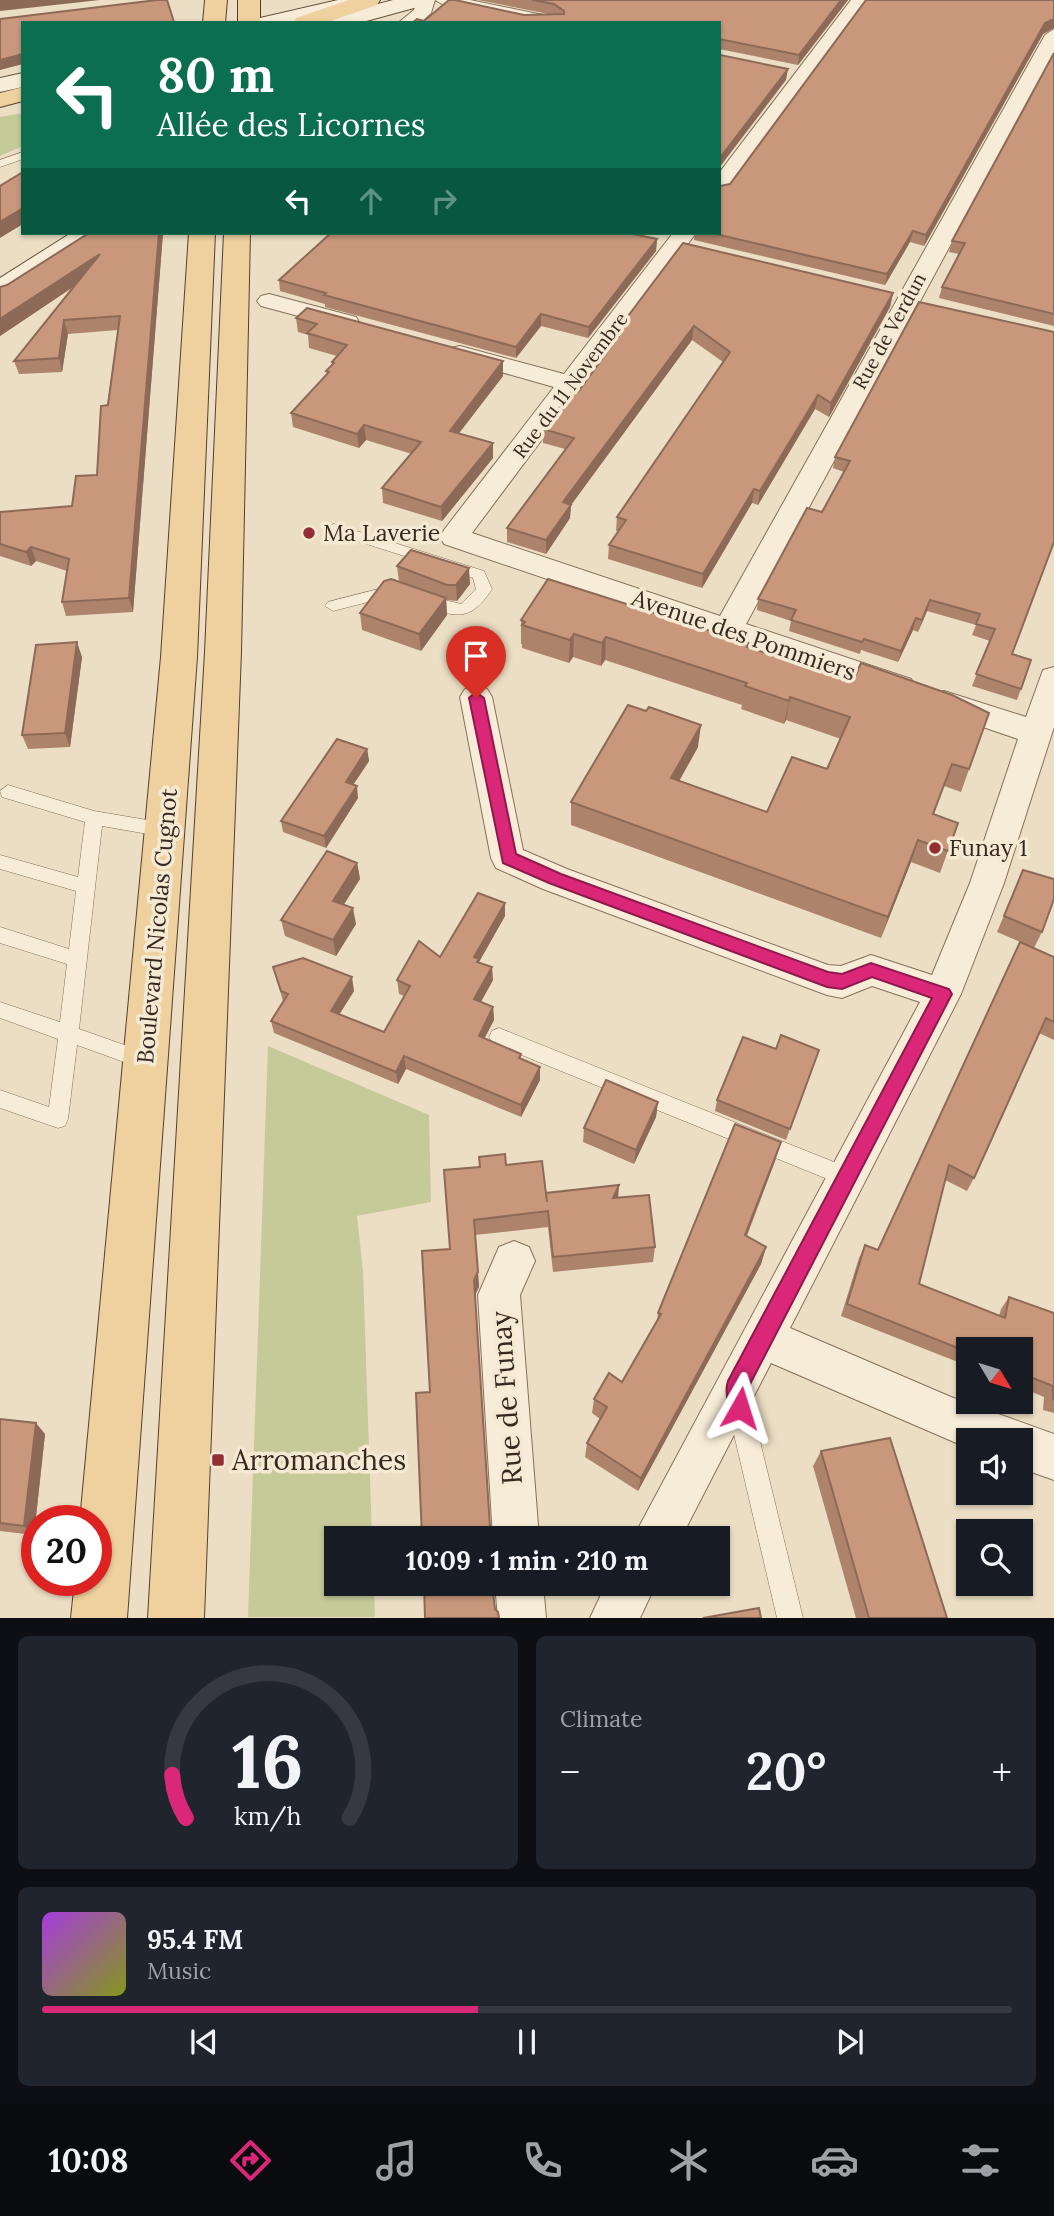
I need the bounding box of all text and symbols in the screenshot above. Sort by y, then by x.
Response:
text: 80 m [157,43,274,105]
icon: left [42,49,133,140]
text: Allée des Licornes [157,104,426,145]
icon: left [279,182,317,220]
icon: ahead [352,182,390,220]
icon: right [425,182,463,220]
street label: Rue de Verdun [847,269,931,393]
street label: Rue du 11 Novembre [507,307,633,463]
place label: Ma Laverie [323,518,440,547]
marker: Ma Laverie [301,525,317,541]
street label: Avenue des Pommiers [627,582,860,686]
pin [446,626,506,698]
icon: arrive [457,637,495,675]
street label: Boulevard Nicolas Cugnot [130,787,183,1065]
place label: Funay 1 [949,833,1027,862]
marker: Funay 1 [927,840,943,856]
street label: Rue de Funay [482,1310,530,1486]
north arrow [956,1337,1032,1414]
map controls [956,1337,1033,1596]
position arrow [703,1371,777,1445]
button: sound [956,1428,1033,1505]
place label: Arromanches [231,1442,406,1478]
marker: Arromanches [210,1452,226,1468]
speed limit sign: 20 [21,1505,112,1596]
button: search [956,1519,1033,1596]
text: 10:09 · 1 min · 210 m [406,1544,648,1577]
text: Climate [560,1704,642,1733]
text: 16 [232,1716,304,1809]
text: 20° [746,1738,826,1804]
text: − [560,1748,580,1796]
text: + [992,1748,1012,1796]
text: km/h [234,1800,302,1832]
text: 95.4 FM [147,1923,243,1956]
text: Music [147,1956,211,1985]
icon: previous [185,2023,223,2061]
icon: pause [508,2023,546,2061]
icon: next [831,2023,869,2061]
icon: directions [226,2136,275,2185]
icon: music [372,2136,421,2185]
icon: phone [518,2136,567,2185]
icon: climate [664,2136,713,2185]
icon: car [810,2136,859,2185]
icon: filters [956,2136,1005,2185]
text: 10:08 [49,2140,129,2181]

